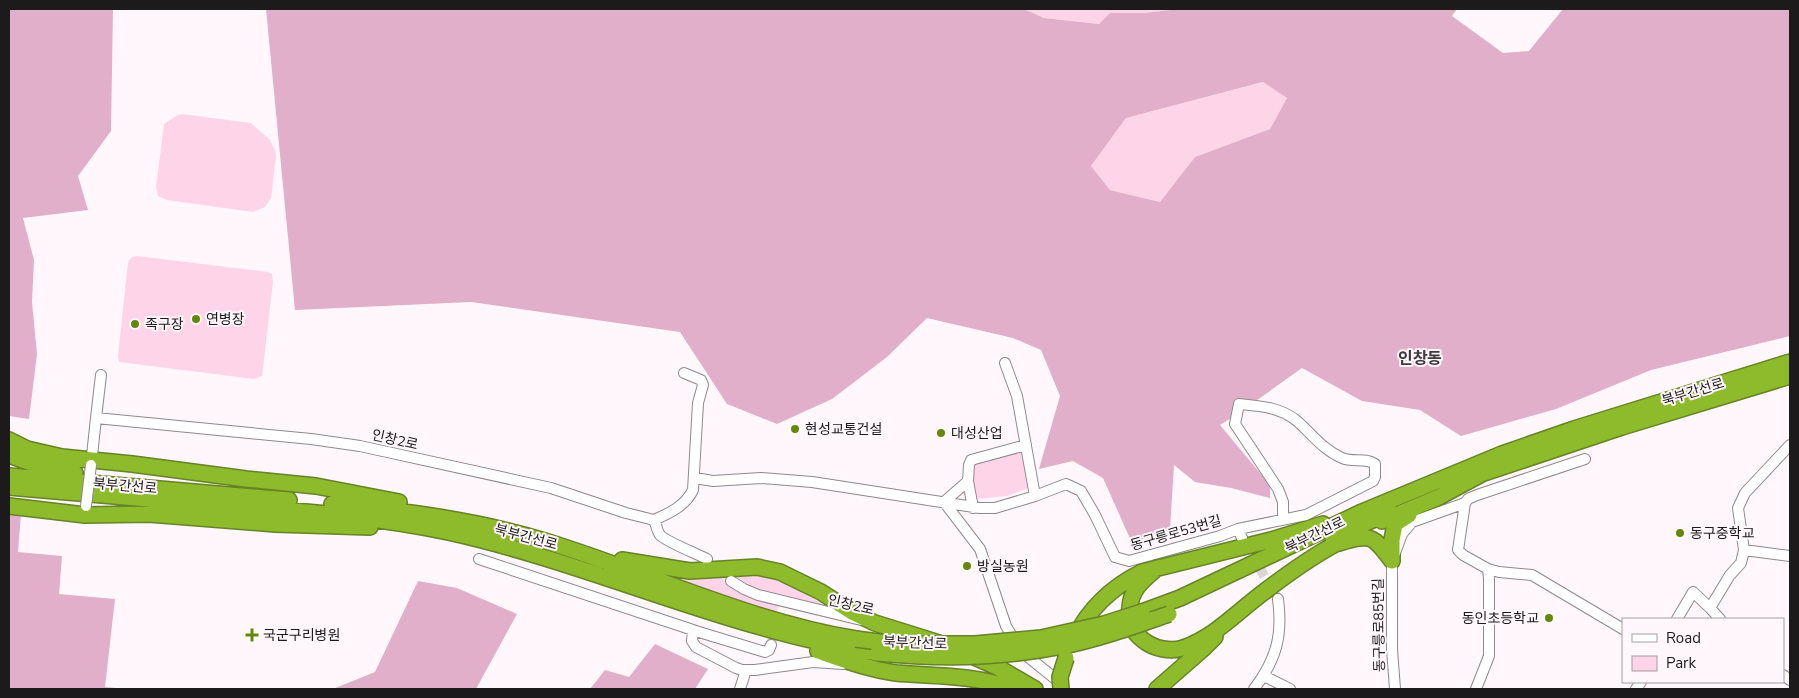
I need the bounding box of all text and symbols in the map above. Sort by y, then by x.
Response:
place label: 연병장 [206,310,245,329]
marker: 연병장 [190,313,202,325]
place label: 족구장 [145,315,184,334]
marker: 족구장 [129,318,141,330]
district label: 인창동 [1398,348,1442,370]
street label: 북부간선로 [1659,373,1727,411]
place label: 현성교통건설 [805,420,882,439]
marker: 현성교통건설 [789,423,801,435]
place label: 대성산업 [951,424,1003,443]
street label: 인창2로 [370,425,420,455]
marker: 대성산업 [935,427,947,439]
street label: 북부간선로 [92,474,158,498]
street label: 동구릉로53번길 [1128,511,1224,555]
street label: 북부간선로 [1282,512,1348,558]
street label: 북부간선로 [492,519,560,555]
place label: 동구중학교 [1690,524,1755,543]
marker: 동구중학교 [1674,527,1686,539]
place label: 방실농원 [977,557,1029,576]
marker: 방실농원 [961,560,973,572]
street label: 동구릉로85번길 [1369,578,1389,672]
street label: 인창2로 [826,590,876,620]
place label: 동인초등학교 [1462,609,1539,628]
marker: 동인초등학교 [1543,612,1555,624]
legend [1622,618,1784,683]
place label: 국군구리병원 [263,626,340,645]
marker: 국군구리병원 [245,628,259,642]
text: Road [1666,628,1701,648]
street label: 북부간선로 [882,632,948,654]
text: Park [1666,653,1696,673]

